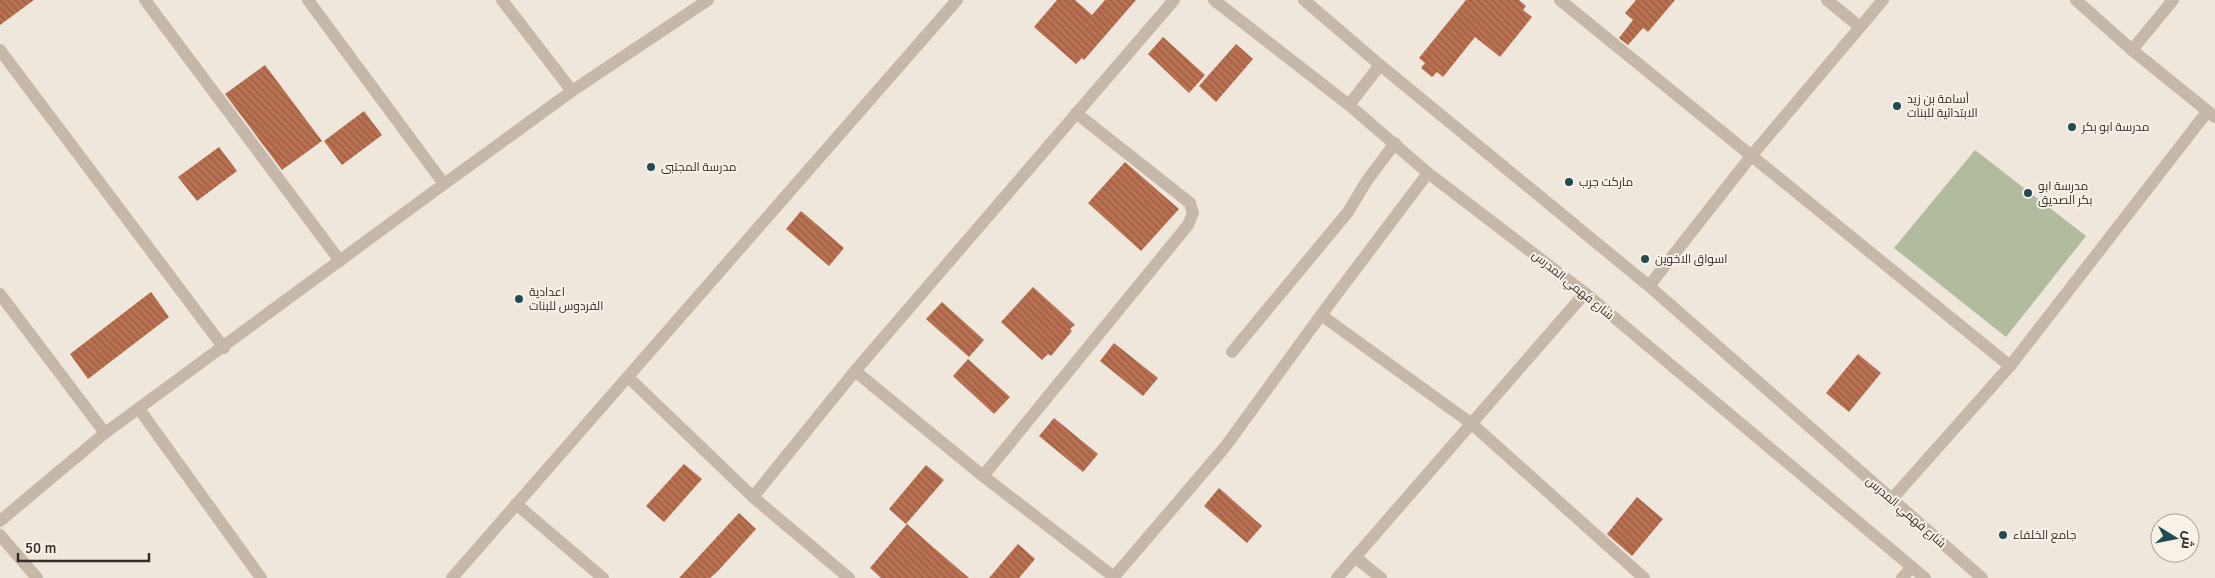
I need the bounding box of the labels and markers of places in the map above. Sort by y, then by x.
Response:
place label: أسامة بن زيد الابتدائية للبنات [1907,91,1978,121]
marker: أسامة بن زيد الابتدائية للبنات [1891,100,1903,112]
place label: مدرسة ابو بكر [2081,120,2150,135]
marker: مدرسة ابو بكر [2066,121,2078,133]
place label: مدرسة المجتبى [661,160,737,175]
marker: مدرسة المجتبى [645,161,657,173]
place label: ماركت جرب [1579,175,1633,190]
marker: ماركت جرب [1563,176,1575,188]
place label: مدرسة ابو بكر الصديق [2038,179,2092,208]
marker: مدرسة ابو بكر الصديق [2022,187,2034,199]
place label: اسواق الاخوين [1655,252,1727,267]
marker: اسواق الاخوين [1639,253,1651,265]
place label: اعدادية الفردوس للبنات [529,285,603,314]
marker: اعدادية الفردوس للبنات [513,293,525,305]
place label: جامع الخلفاء [2013,528,2076,543]
marker: جامع الخلفاء [1997,529,2009,541]

